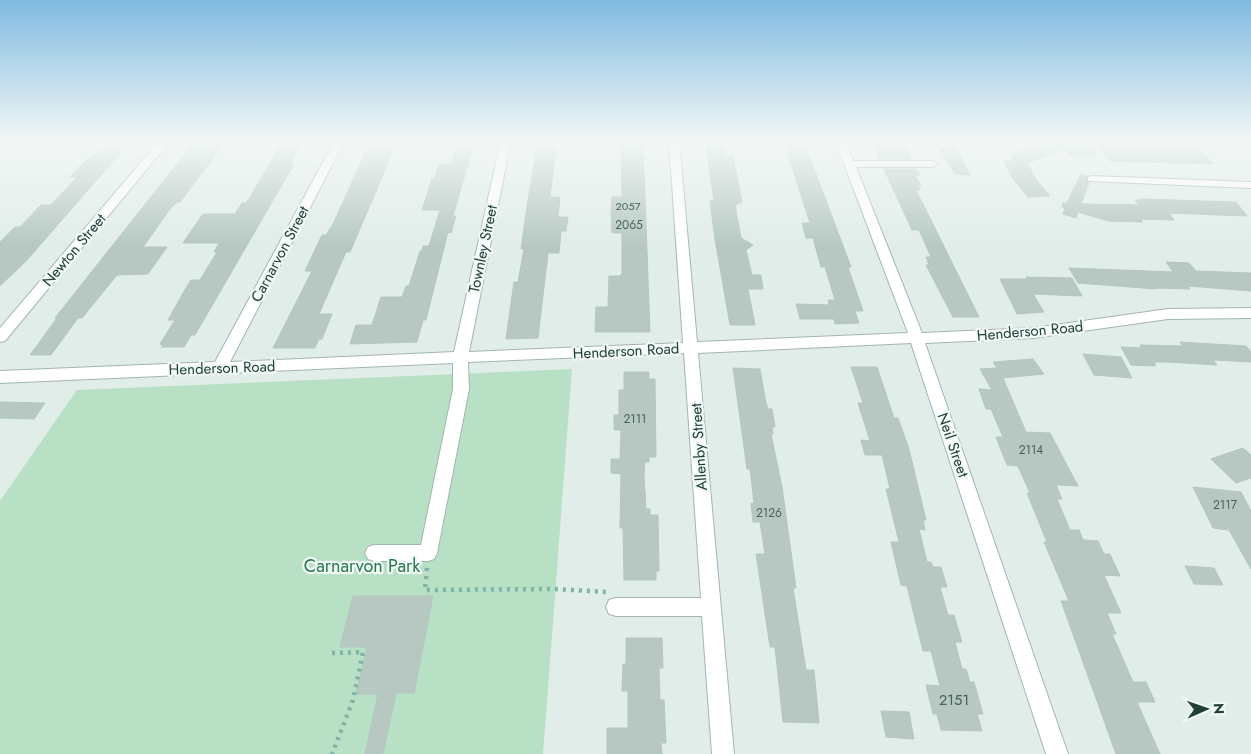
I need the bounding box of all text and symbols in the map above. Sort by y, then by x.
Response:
house number: 2057 [616,198,641,214]
street label: Carnarvon Street [245,202,315,306]
street label: Townley Street [463,203,503,295]
street label: Newton Street [37,208,111,291]
house number: 2065 [615,216,643,234]
street label: Henderson Road [976,315,1084,347]
street label: Henderson Road [572,337,680,365]
street label: Henderson Road [168,355,276,381]
street label: Allenby Street [685,402,713,491]
house number: 2111 [623,410,647,428]
street label: Neil Street [932,410,974,481]
house number: 2114 [1019,441,1043,459]
house number: 2117 [1213,496,1238,514]
house number: 2126 [756,504,782,522]
park label: Carnarvon Park [304,553,420,579]
north arrow [1181,684,1231,734]
house number: 2151 [939,689,969,711]
text: N [1209,703,1229,714]

